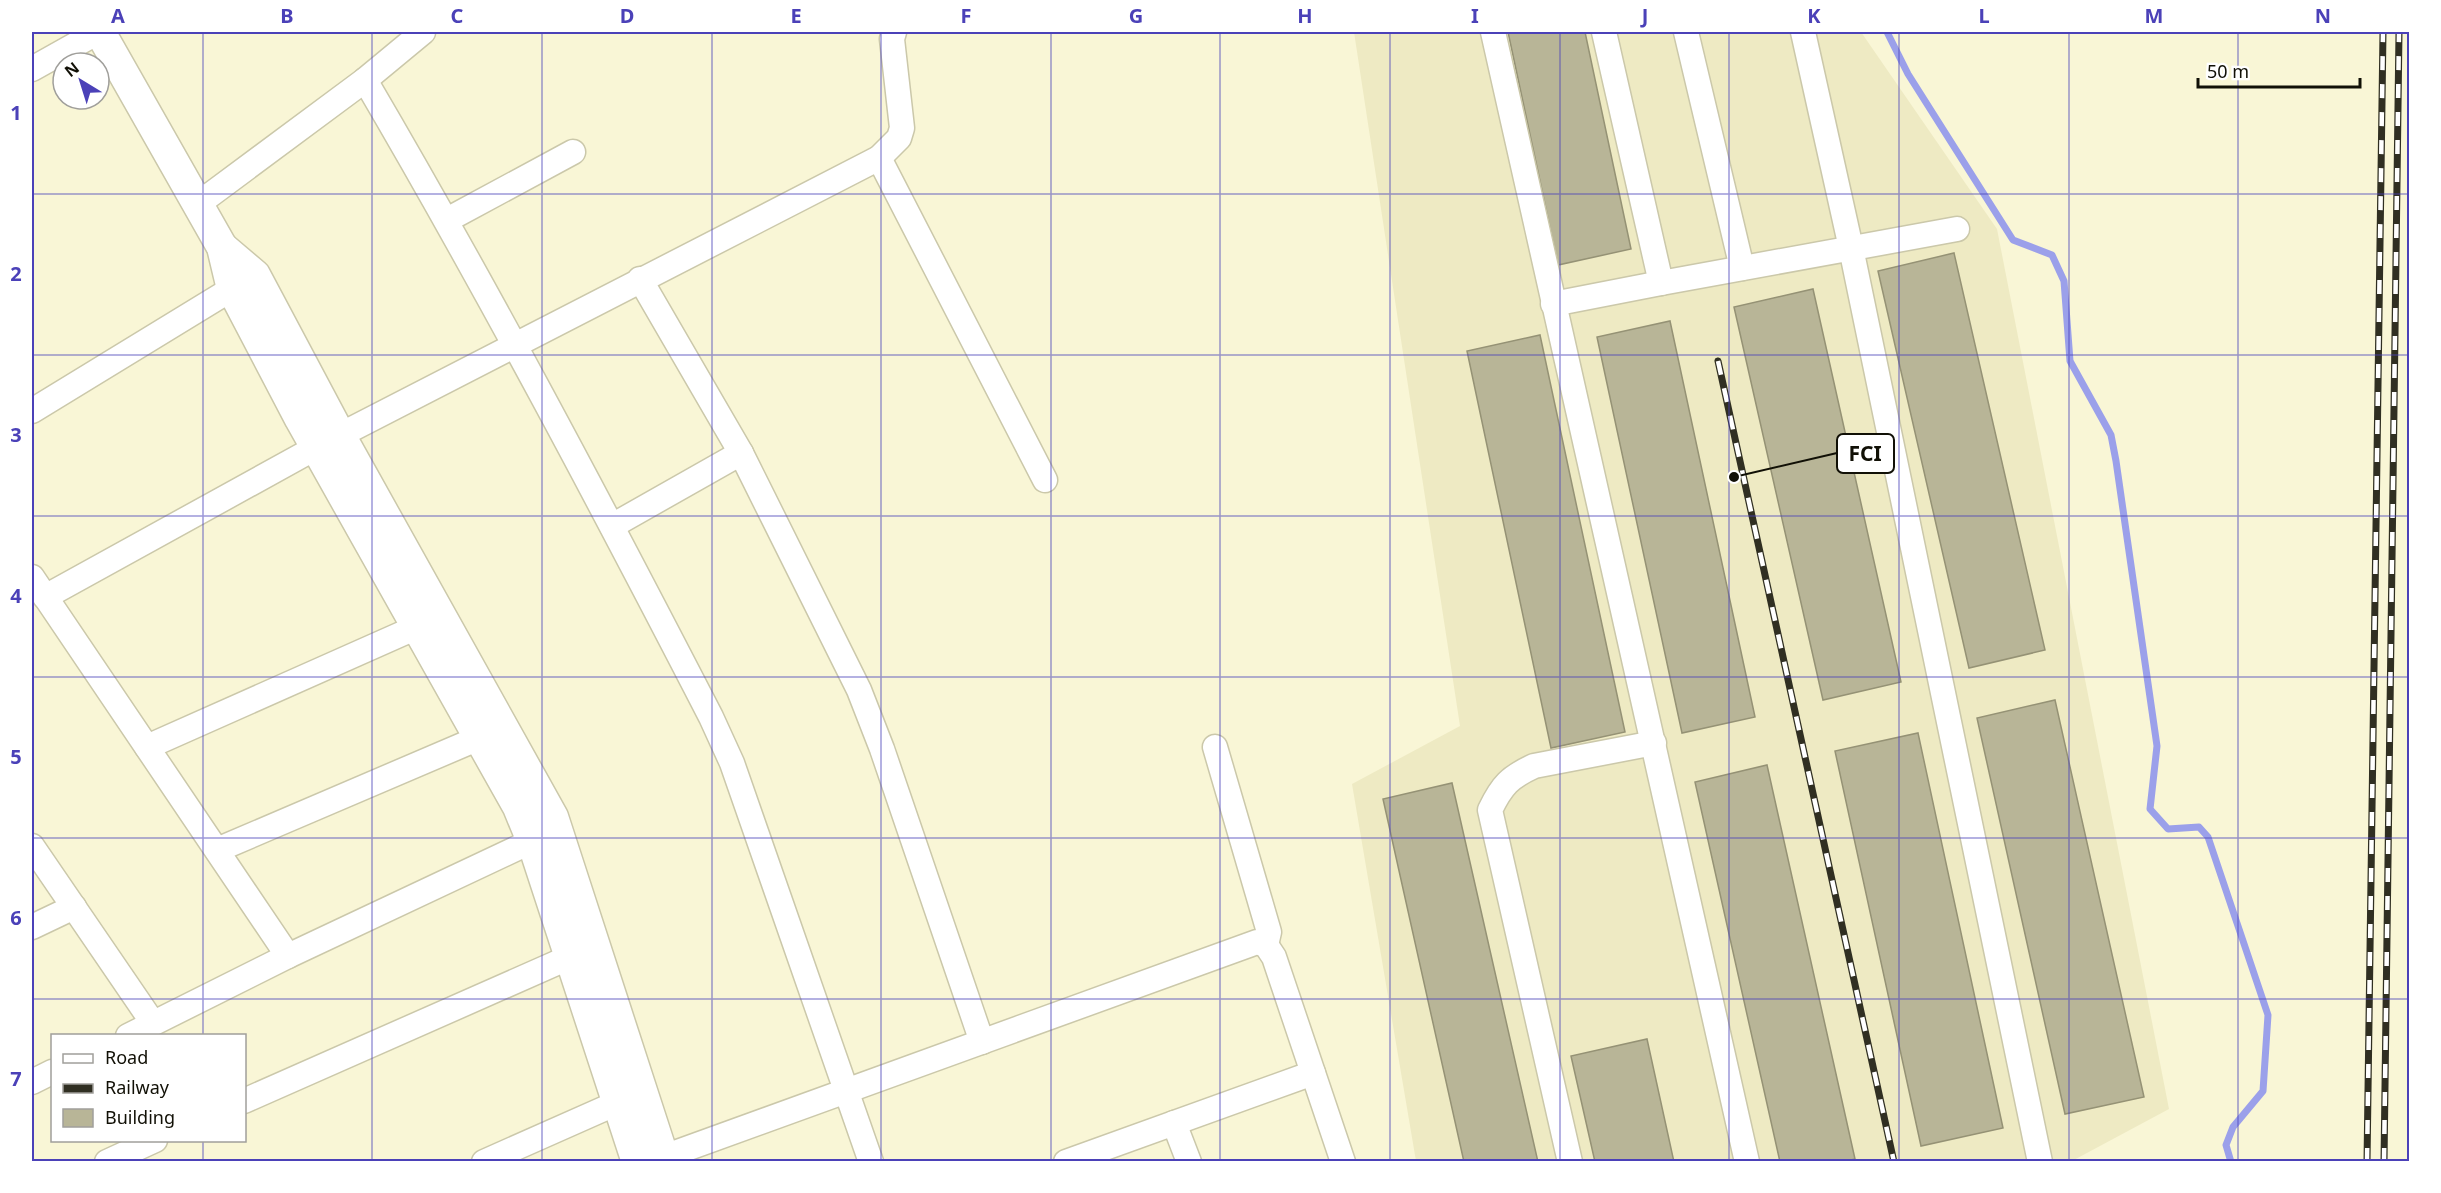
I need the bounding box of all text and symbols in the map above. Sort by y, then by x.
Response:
text: A [111,2,125,29]
text: B [280,2,294,29]
text: C [451,2,464,29]
text: D [620,2,634,29]
text: E [790,2,802,29]
text: F [961,2,971,29]
text: G [1129,2,1143,29]
text: H [1297,2,1313,29]
text: I [1471,2,1479,29]
text: J [1640,2,1648,29]
text: K [1807,2,1821,29]
text: L [1978,2,1990,29]
text: M [2145,2,2163,29]
text: N [2315,2,2331,29]
north arrow [51,51,111,111]
scale bar [2198,51,2360,89]
text: N [60,57,84,82]
text: 50 m [2207,59,2249,83]
text: 1 [10,99,22,126]
text: 2 [10,260,22,287]
text: 3 [10,421,22,448]
callout: FCI [1837,434,1894,473]
text: FCI [1848,439,1882,467]
text: 4 [10,582,22,609]
text: 5 [10,743,22,770]
text: 6 [10,904,22,931]
legend [51,1034,246,1142]
text: Road [105,1045,148,1069]
text: 7 [10,1065,22,1092]
text: Railway [105,1075,170,1099]
text: Building [105,1105,175,1129]

